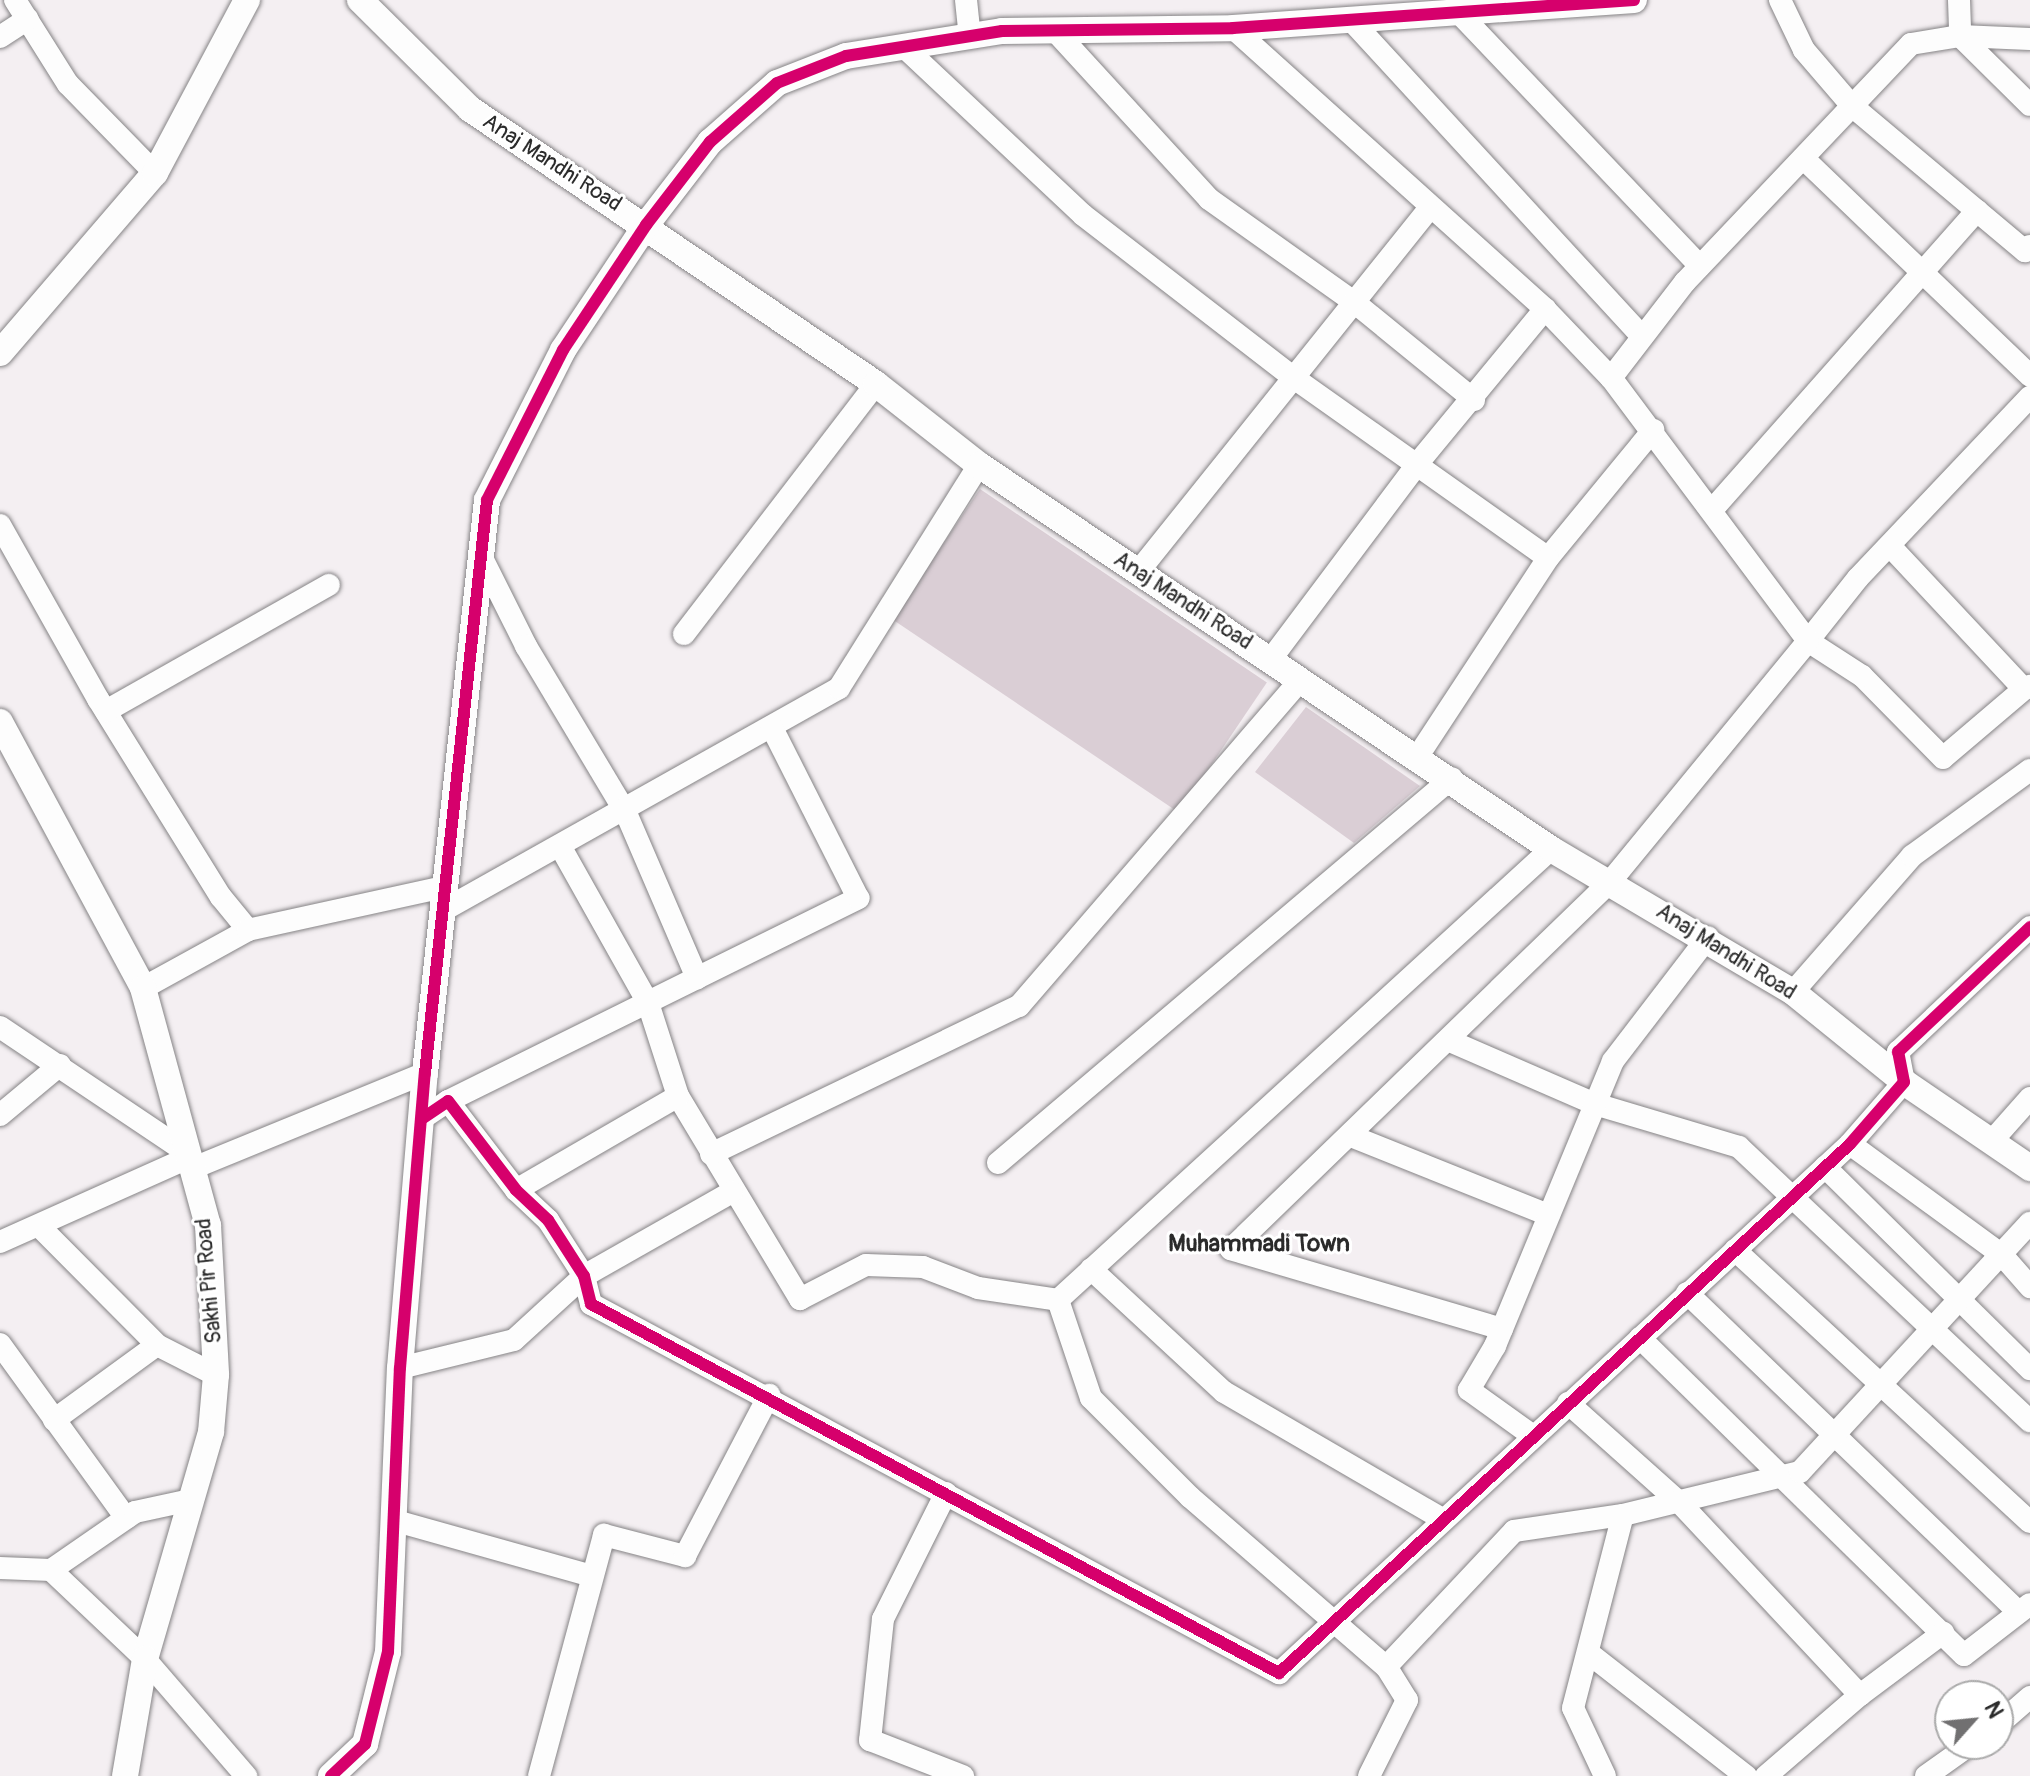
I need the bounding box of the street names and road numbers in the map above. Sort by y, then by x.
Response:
street label: Anaj Mandhi Road [478,108,626,218]
street label: Anaj Mandhi Road [1109,546,1257,656]
street label: Anaj Mandhi Road [1651,898,1801,1006]
street label: Sakhi Pir Road [190,1217,228,1345]

